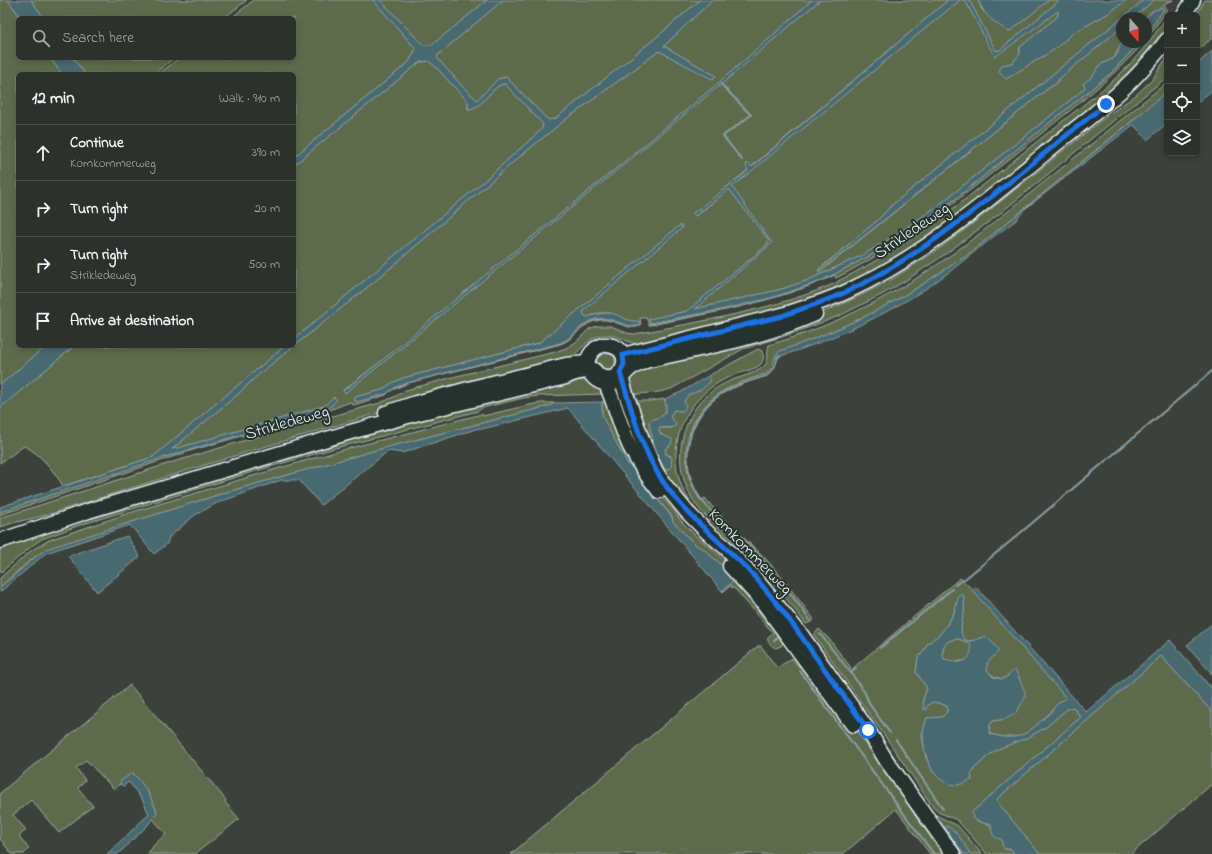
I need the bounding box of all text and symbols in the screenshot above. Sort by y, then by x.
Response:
north arrow [1116,12,1152,48]
map controls [1164,12,1200,156]
button: + [1164,12,1200,48]
search box [16,16,296,60]
icon: search [30,27,52,49]
text: Search here [62,27,134,49]
button: − [1164,48,1200,84]
button: locate [1164,84,1200,120]
text: 12 min [32,86,75,111]
text: Walk · 910 m [219,89,280,108]
route end [1097,95,1115,113]
button: layers [1164,120,1200,156]
text: Continue [70,132,124,154]
icon: ahead [32,142,54,164]
text: 390 m [252,143,280,162]
text: Komkommerweg [70,154,156,173]
street label: Strikledeweg [869,196,956,267]
icon: right [32,198,54,220]
text: Turn right [70,198,128,220]
text: 20 m [255,199,280,218]
text: Turn right [70,244,128,266]
icon: right [32,254,54,276]
text: 500 m [248,255,280,274]
text: Strikledeweg [70,266,136,285]
icon: arrive [32,310,54,332]
text: Arrive at destination [70,310,194,332]
street label: Strikledeweg [242,399,333,449]
street label: Komkommerweg [701,503,798,602]
route start [859,721,877,739]

